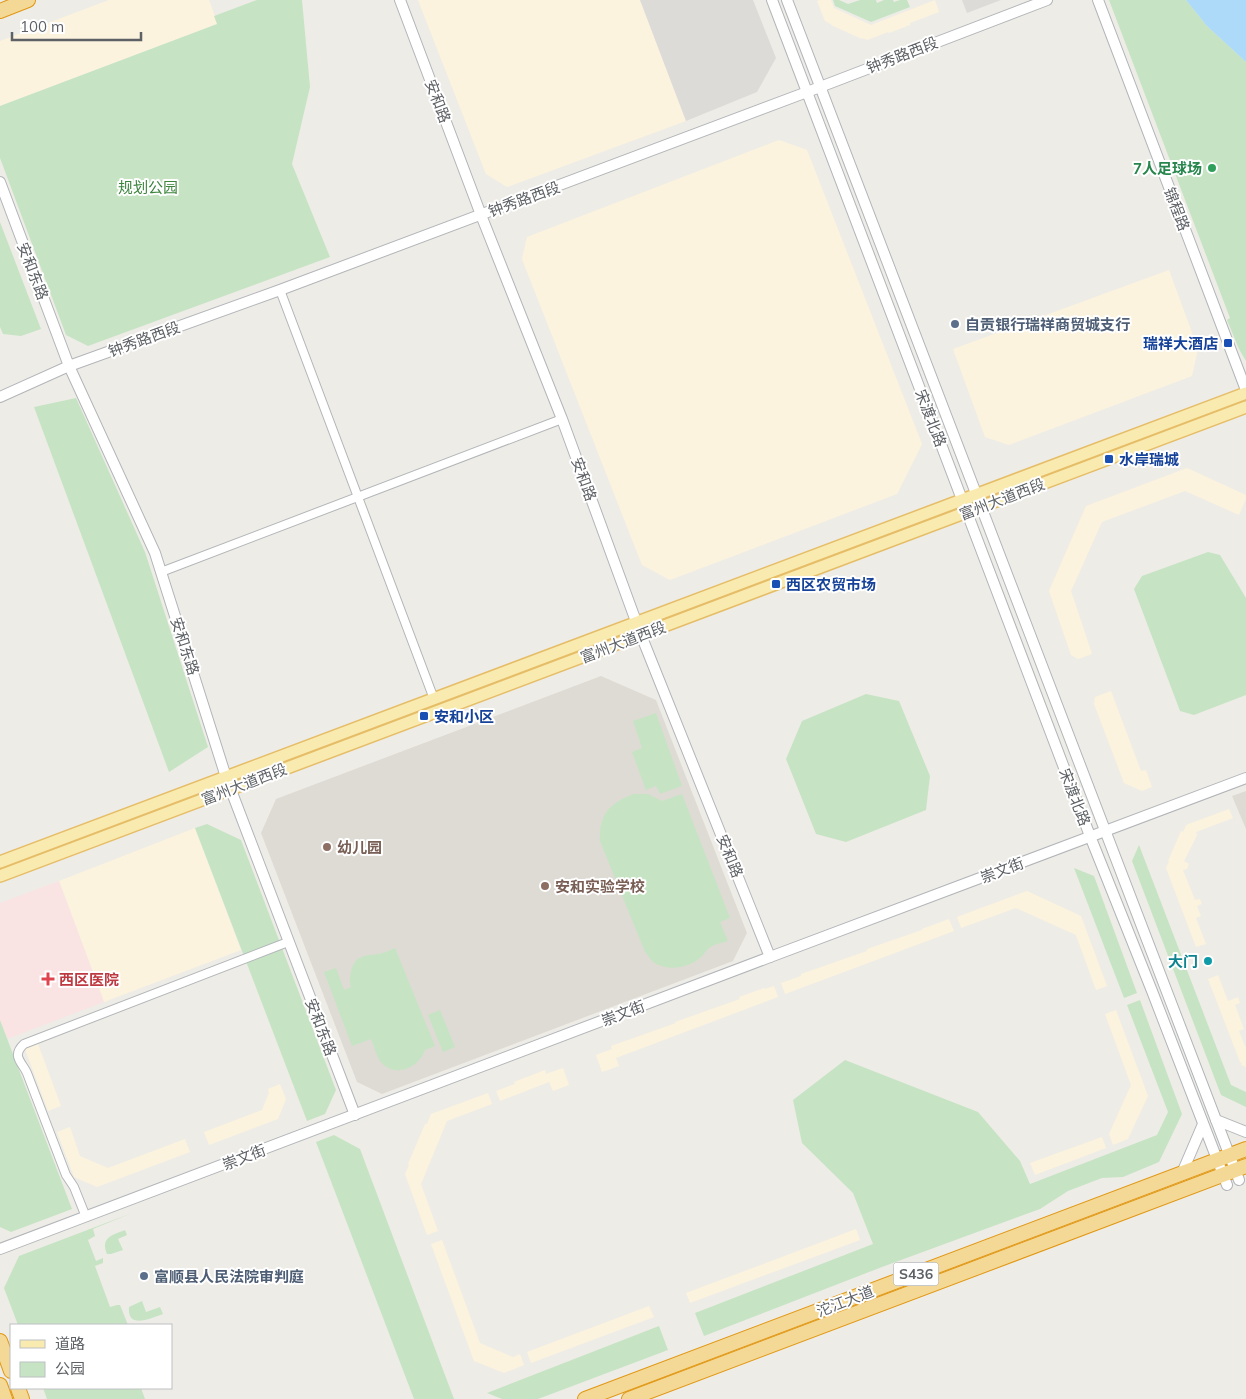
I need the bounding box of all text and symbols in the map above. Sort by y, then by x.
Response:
scale bar [12,10,141,42]
text: 100 m [20,17,64,36]
street label: 钟秀路西段 [864,33,940,77]
street label: 安和路 [421,77,455,125]
place label: 7人足球场 [1133,159,1202,178]
marker: 7人足球场 [1206,162,1218,174]
street label: 钟秀路西段 [486,177,562,221]
park label: 规划公园 [118,178,178,197]
street label: 锦程路 [1160,185,1194,233]
street label: 安和东路 [13,240,53,302]
place label: 自贡银行瑞祥商贸城支行 [965,315,1130,334]
street label: 钟秀路西段 [106,317,182,361]
marker: 自贡银行瑞祥商贸城支行 [949,318,961,330]
place label: 瑞祥大酒店 [1143,334,1218,353]
marker: 瑞祥大酒店 [1222,337,1234,349]
street label: 宋渡北路 [911,387,951,449]
place label: 水岸瑞城 [1119,450,1179,469]
marker: 水岸瑞城 [1103,453,1115,465]
street label: 安和路 [567,455,601,503]
street label: 富州大道西段 [957,474,1047,524]
place label: 西区农贸市场 [786,575,876,594]
marker: 西区农贸市场 [770,578,782,590]
street label: 安和东路 [167,615,203,677]
street label: 富州大道西段 [578,617,668,667]
place label: 安和小区 [434,707,494,726]
marker: 安和小区 [418,710,430,722]
street label: 富州大道西段 [199,759,289,809]
street label: 宋渡北路 [1055,766,1095,828]
street label: 安和路 [713,832,747,880]
place label: 幼儿园 [337,838,382,857]
marker: 幼儿园 [321,841,333,853]
street label: 崇文街 [978,853,1026,887]
place label: 安和实验学校 [555,877,645,896]
marker: 安和实验学校 [539,880,551,892]
place label: 大门 [1168,952,1198,971]
marker: 大门 [1202,955,1214,967]
place label: 西区医院 [59,970,119,989]
marker: 西区医院 [41,972,55,986]
street label: 安和东路 [301,996,341,1058]
street label: 崇文街 [599,996,647,1030]
street label: 崇文街 [220,1140,268,1174]
road number: S436 [894,1262,938,1286]
place label: 富顺县人民法院审判庭 [154,1267,304,1286]
marker: 富顺县人民法院审判庭 [138,1270,150,1282]
street label: 沱江大道 [814,1281,876,1321]
legend [10,1324,172,1389]
text: 道路 [55,1334,85,1353]
text: 公园 [55,1359,85,1378]

